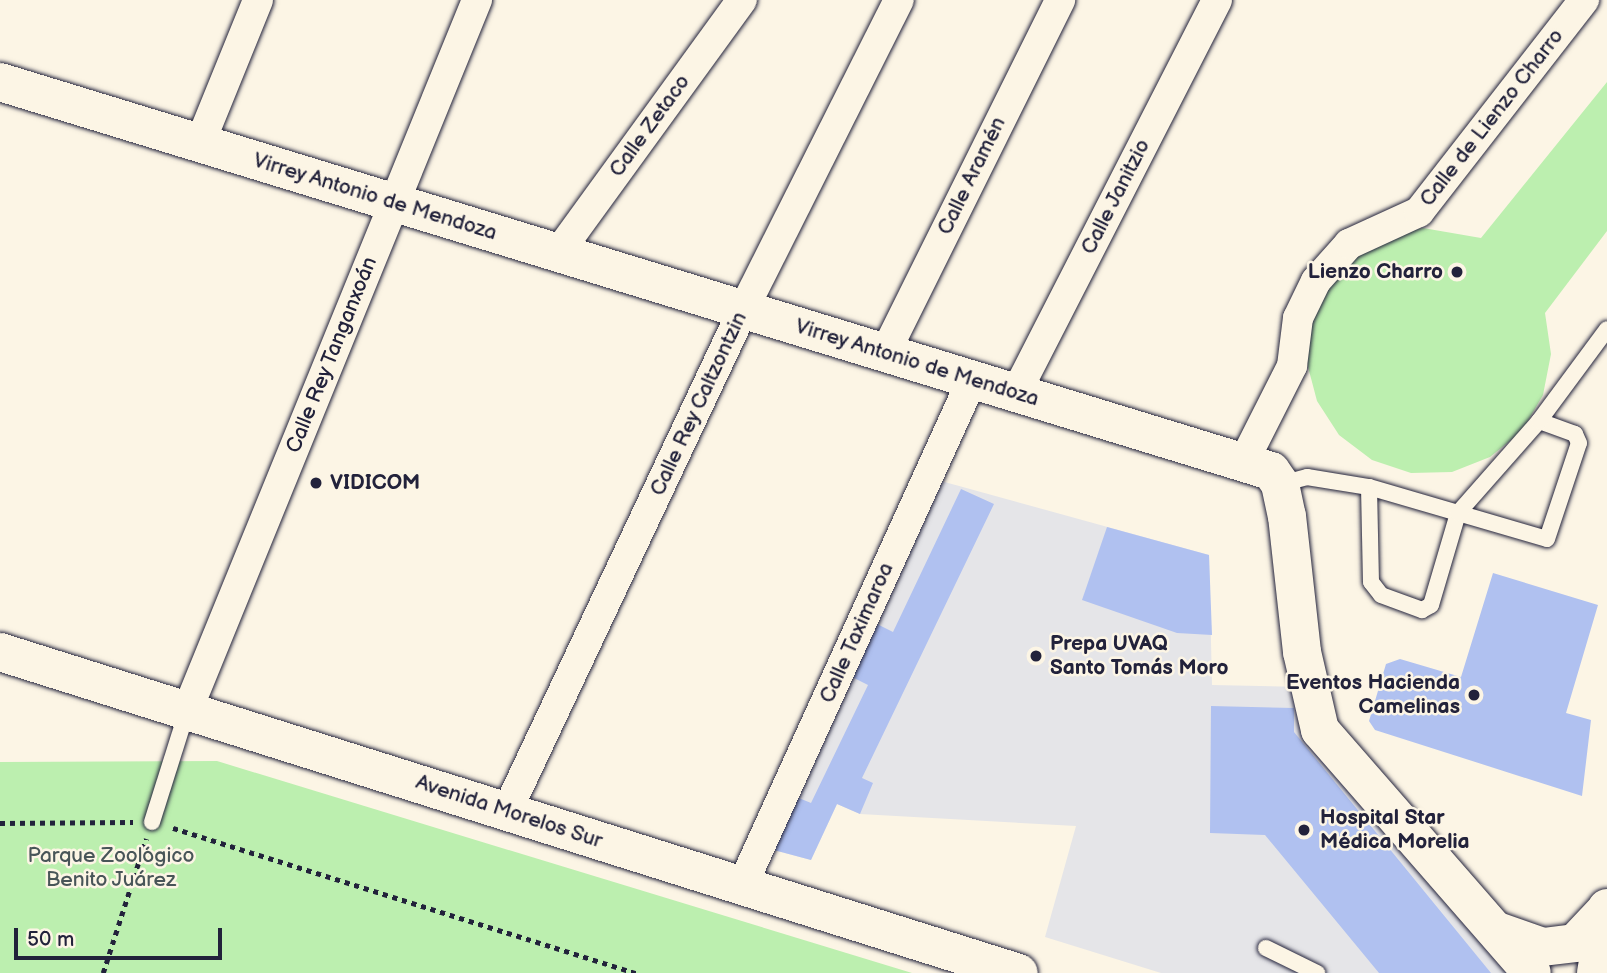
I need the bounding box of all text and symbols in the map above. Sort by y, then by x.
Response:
street label: Calle de Lienzo Charro [1415,24,1569,212]
street label: Calle Zetaco [604,70,696,182]
street label: Calle Aramén [933,113,1011,239]
street label: Calle Janitzio [1076,135,1156,259]
street label: Virrey Antonio de Mendoza [249,148,501,246]
street label: Calle Rey Tanganxoán [281,252,383,458]
place label: Lienzo Charro [1308,259,1443,285]
marker: Lienzo Charro [1449,264,1465,280]
street label: Calle Rey Caltzontzin [645,307,753,501]
street label: Virrey Antonio de Mendoza [791,314,1043,412]
place label: VIDICOM [330,470,420,496]
marker: VIDICOM [308,475,324,491]
street label: Calle Taximaroa [815,559,899,707]
place label: Prepa UVAQ Santo Tomás Moro [1050,631,1228,681]
marker: Prepa UVAQ Santo Tomás Moro [1028,648,1044,664]
place label: Eventos Hacienda Camelinas [1286,670,1460,720]
marker: Eventos Hacienda Camelinas [1466,687,1482,703]
street label: Avenida Morelos Sur [412,770,606,854]
place label: Hospital Star Médica Morelia [1320,805,1470,855]
marker: Hospital Star Médica Morelia [1294,820,1314,840]
park label: Parque Zoológico Benito Juárez [28,843,194,893]
scale bar [18,914,226,958]
text: 50 m [27,927,74,952]

